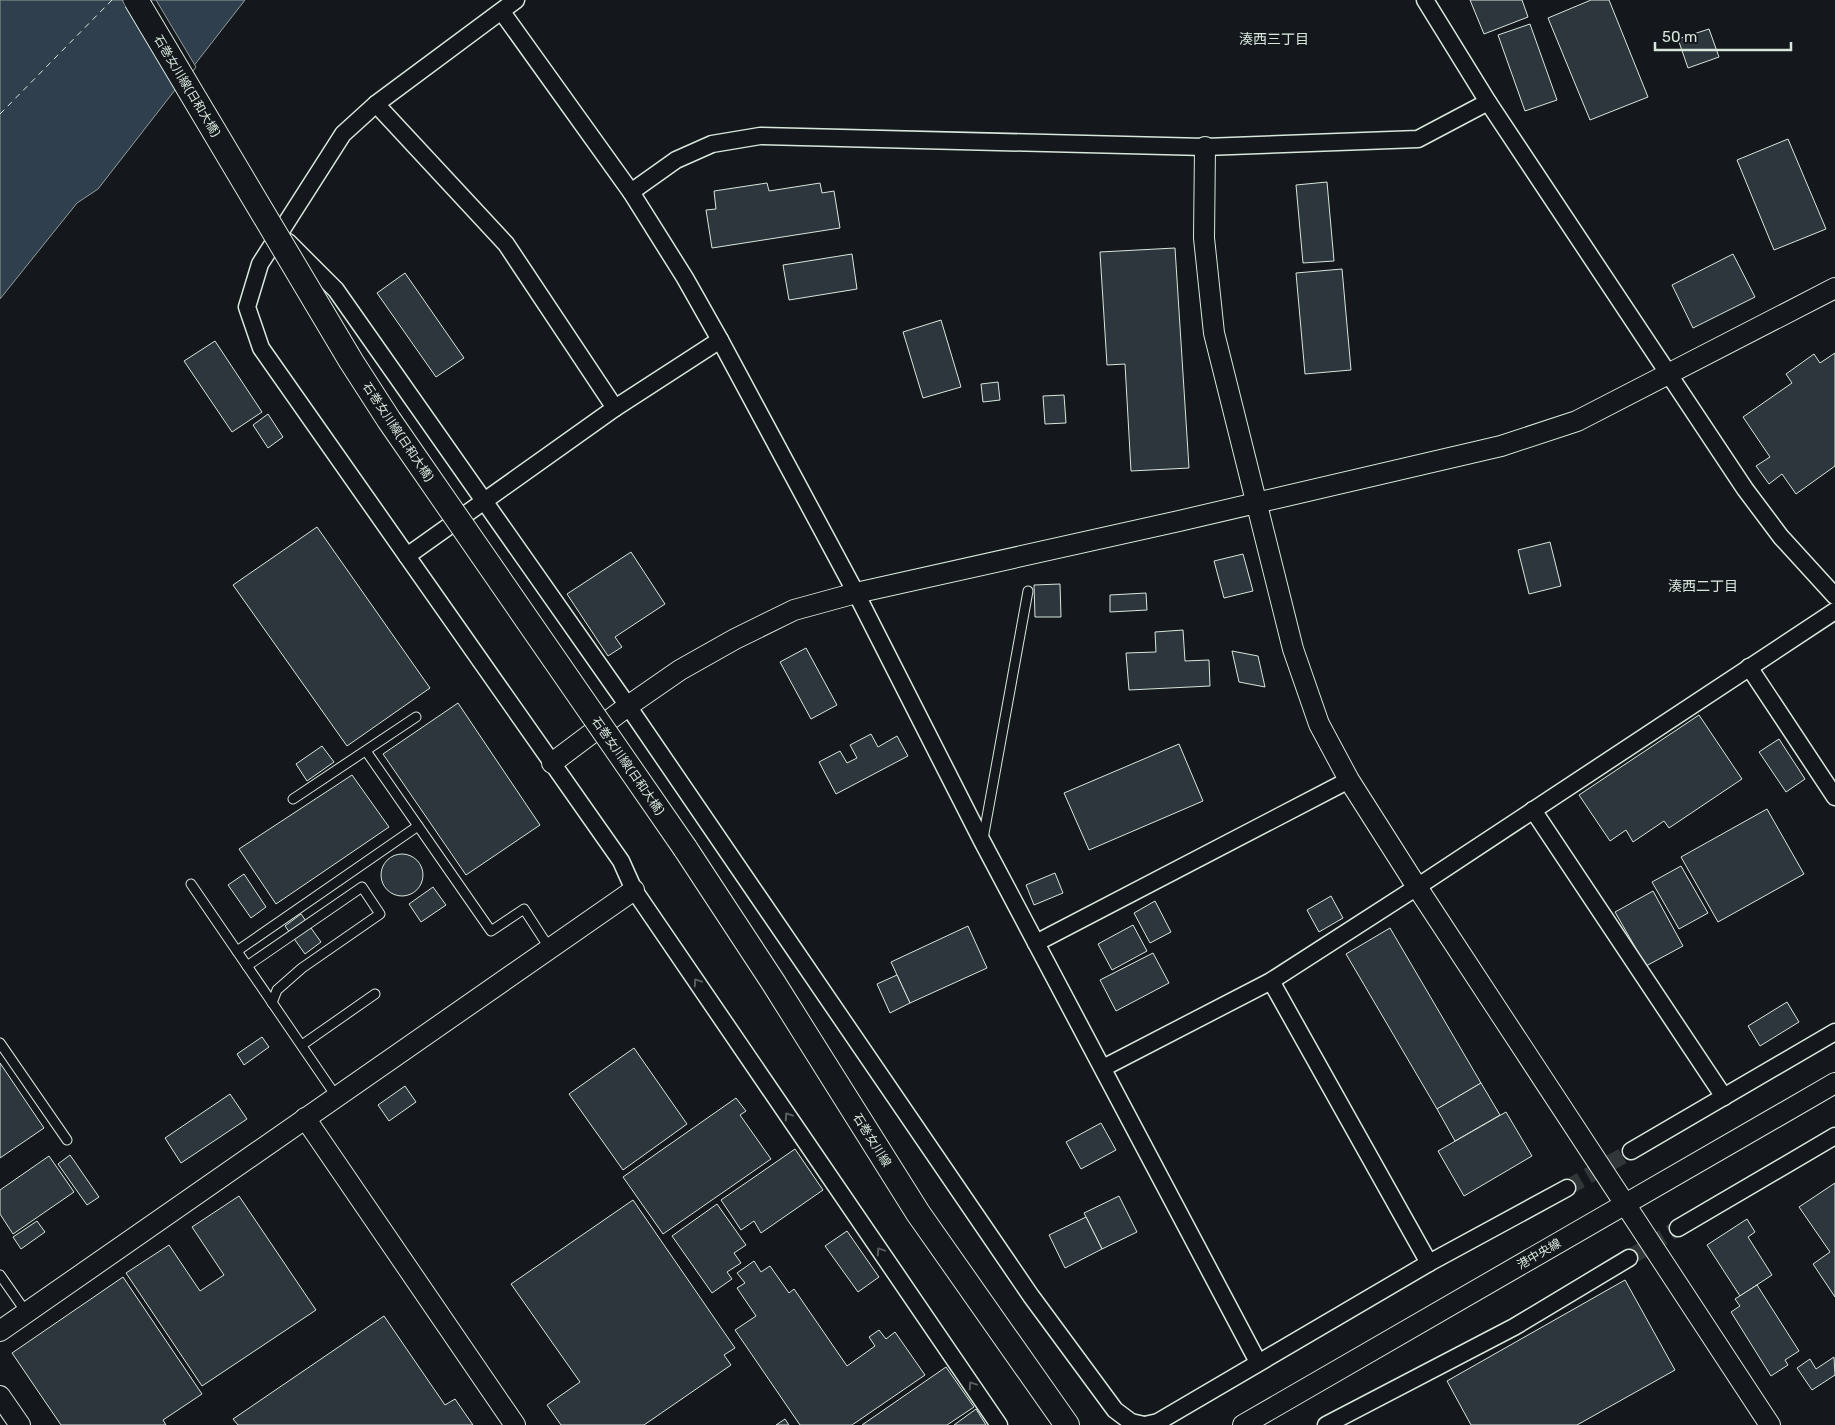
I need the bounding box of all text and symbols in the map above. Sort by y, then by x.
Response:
scale bar [1655,20,1791,52]
text: 50 m [1662,28,1697,46]
district label: 湊西三丁目 [1239,31,1309,48]
street label: 石巻女川線(日和大橋) [151,33,223,139]
street label: 石巻女川線(日和大橋) [360,380,436,484]
district label: 湊西二丁目 [1668,578,1738,595]
street label: 石巻女川線(日和大橋) [589,714,667,818]
one-way arrow [694,978,703,988]
street label: 石巻女川線 [850,1111,894,1169]
one-way arrow [785,1113,794,1122]
street label: 港中央線 [1515,1236,1563,1272]
one-way arrow [877,1247,886,1256]
one-way arrow [969,1381,978,1391]

